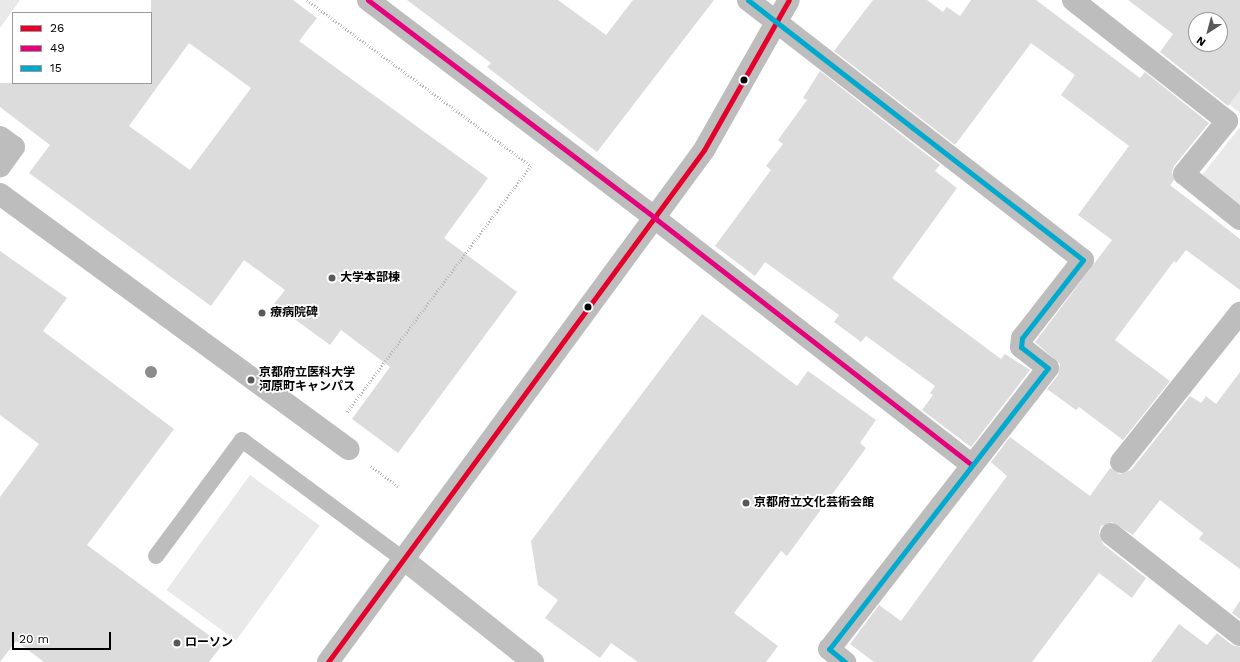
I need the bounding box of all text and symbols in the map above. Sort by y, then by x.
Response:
legend [12,12,152,84]
north arrow [1188,12,1228,52]
text: 26 [50,21,64,35]
text: N [1194,34,1208,49]
text: 49 [50,41,65,55]
text: 15 [50,61,62,75]
unlabelled marker [739,75,749,85]
place label: 大学本部棟 [340,271,400,285]
marker: 大学本部棟 [327,273,337,283]
unlabelled marker [583,302,593,312]
place label: 療病院碑 [270,306,318,320]
marker: 療病院碑 [257,308,267,318]
place label: 京都府立医科大学 河原町キャンパス [259,366,355,394]
marker: 京都府立医科大学 河原町キャンパス [246,375,256,385]
place label: 京都府立文化芸術会館 [754,496,874,510]
marker: 京都府立文化芸術会館 [741,498,751,508]
scale bar [14,624,113,650]
text: 20 m [19,632,49,646]
place label: ローソン [185,636,233,650]
marker: ローソン [172,638,182,648]

